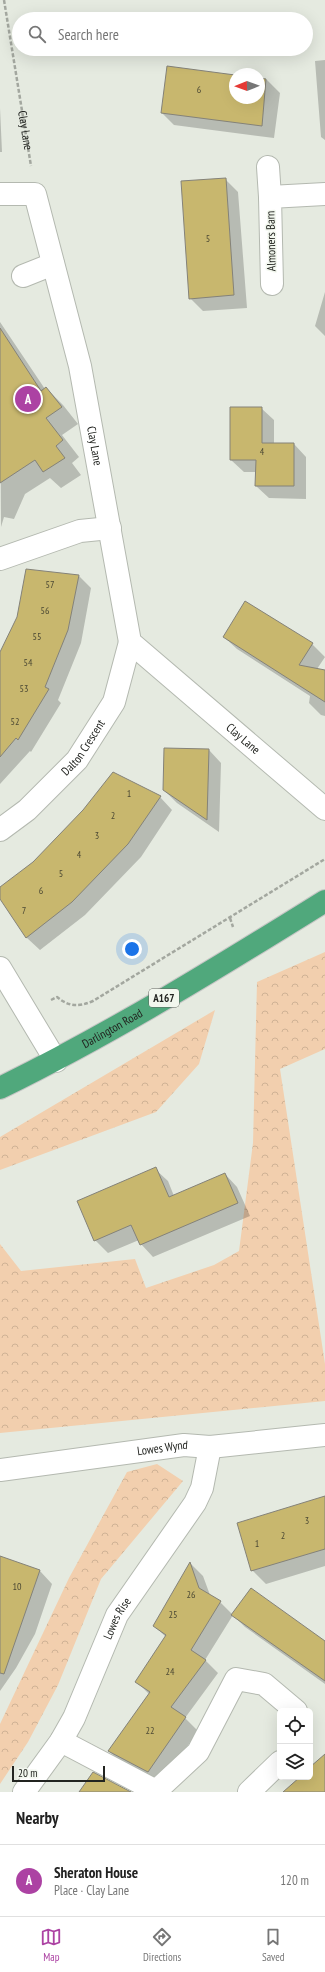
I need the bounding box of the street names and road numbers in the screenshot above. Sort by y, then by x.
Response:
street label: Clay Lane [15,109,36,151]
street label: Almoners Barn [262,211,279,271]
street label: Clay Lane [84,425,106,467]
street label: Dalton Crescent [58,716,108,778]
street label: Clay Lane [223,720,263,757]
road number: A167 [149,989,179,1007]
street label: Darlington Road [79,1005,145,1051]
street label: Lowes Wynd [136,1437,188,1458]
street label: Lowes Rise [100,1594,134,1641]

